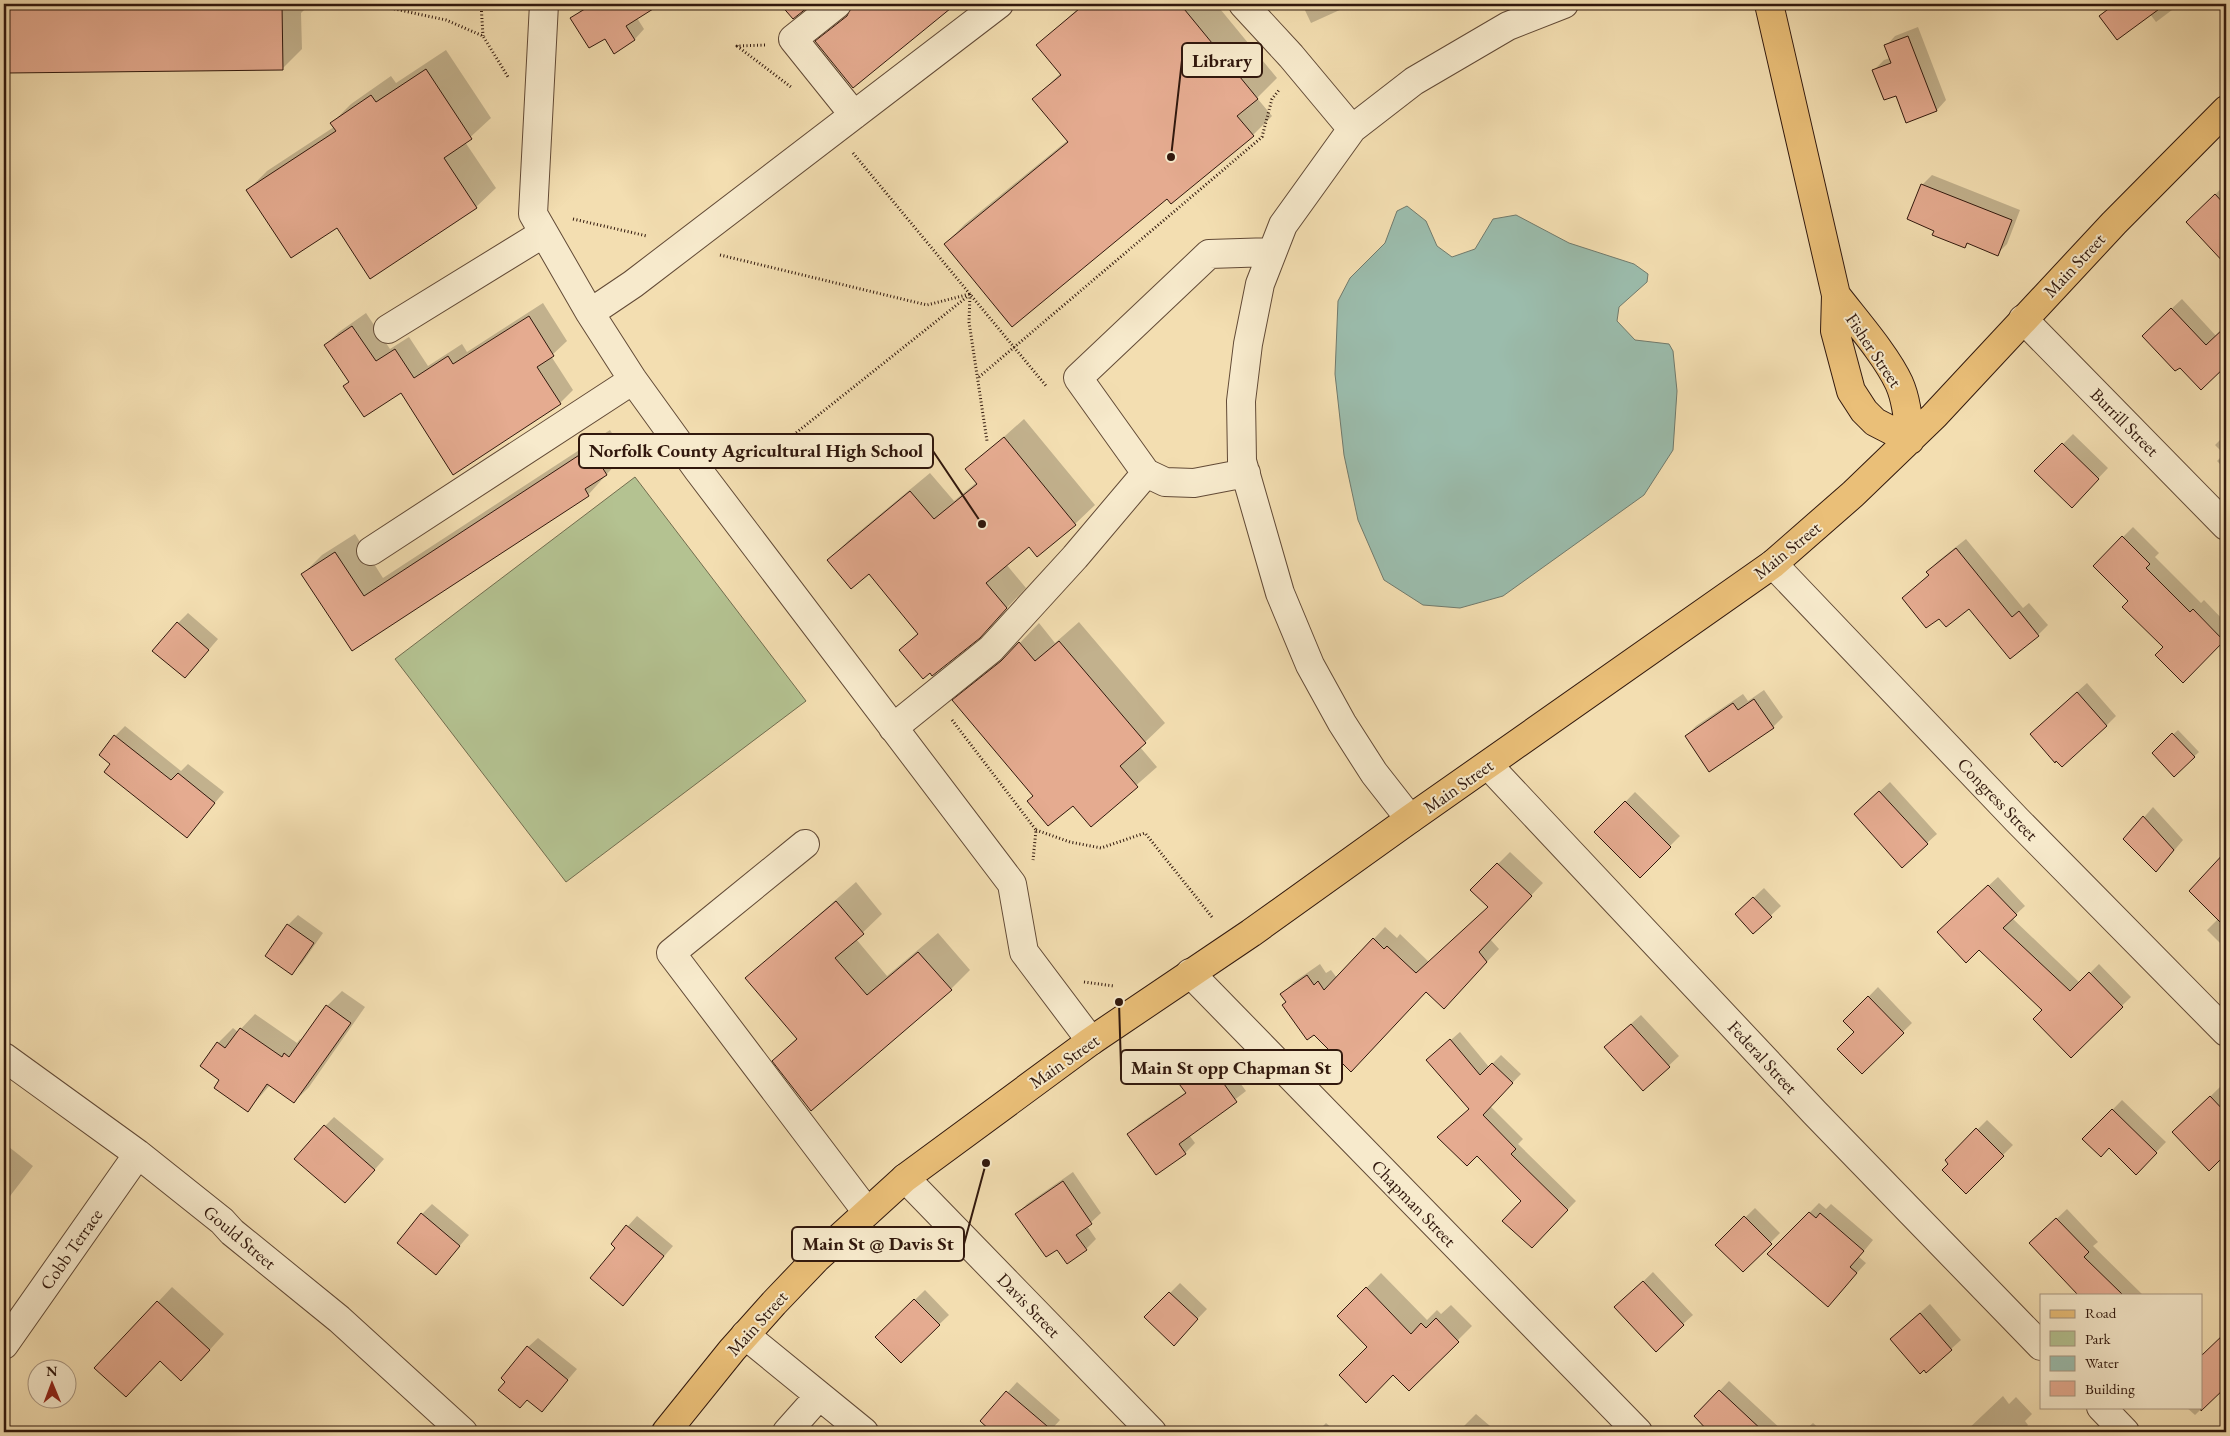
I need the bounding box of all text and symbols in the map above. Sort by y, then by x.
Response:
callout: Library [1182,43,1262,77]
text: Library [1192,48,1253,73]
street label: Main Street [2038,228,2110,302]
street label: Fisher Street [1841,308,1907,392]
street label: Burrill Street [2086,383,2165,462]
callout: Norfolk County Agricultural High School [579,434,933,468]
text: Norfolk County Agricultural High School [589,438,924,463]
street label: Main Street [1749,516,1826,584]
street label: Main Street [1419,753,1498,818]
street label: Congress Street [1953,753,2044,846]
street label: Federal Street [1723,1015,1803,1099]
street label: Main Street [1025,1028,1104,1093]
callout: Main St opp Chapman St [1121,1050,1342,1084]
text: Main St opp Chapman St [1131,1055,1331,1080]
street label: Chapman Street [1367,1155,1462,1252]
street label: Gould Street [199,1200,281,1274]
street label: Cobb Terrace [35,1204,107,1294]
callout: Main St @ Davis St [792,1227,964,1261]
text: Main St @ Davis St [802,1231,954,1256]
street label: Davis Street [992,1268,1066,1343]
street label: Main Street [722,1285,793,1360]
legend [2040,1294,2202,1408]
text: Road [2085,1303,2117,1322]
text: Park [2085,1329,2112,1348]
text: Water [2085,1353,2119,1372]
north arrow [28,1358,78,1408]
text: N [46,1362,58,1380]
text: Building [2085,1379,2135,1398]

